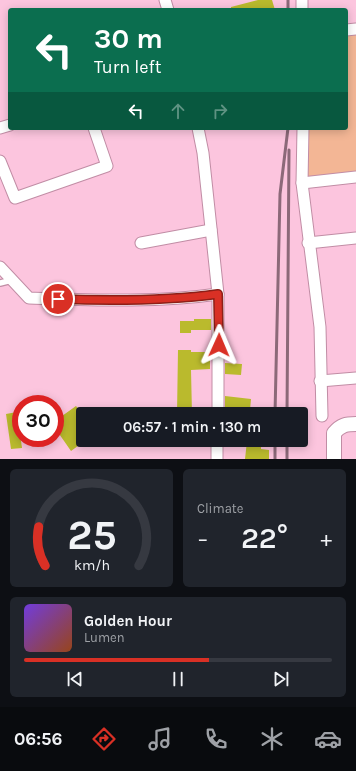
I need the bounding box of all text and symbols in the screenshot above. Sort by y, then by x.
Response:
text: 30 m [94,22,163,55]
icon: left [28,24,80,76]
text: Turn left [94,56,162,78]
icon: left [125,100,147,122]
icon: ahead [167,100,189,122]
icon: right [209,100,231,122]
pin [41,282,75,316]
icon: arrive [47,288,69,310]
position arrow [198,324,240,366]
speed limit sign: 30 [12,395,64,447]
text: 06:57 · 1 min · 130 m [123,418,261,436]
text: Climate [197,501,243,516]
text: 25 [67,511,116,559]
text: 22° [241,520,288,556]
text: − [197,526,209,552]
text: + [320,526,332,552]
text: km/h [73,557,110,574]
text: Golden Hour [84,612,172,630]
text: Lumen [84,630,125,645]
icon: previous [64,668,86,690]
icon: pause [167,668,189,690]
icon: next [270,668,292,690]
icon: directions [90,725,118,753]
icon: music [146,725,174,753]
icon: phone [202,725,230,753]
icon: climate [258,725,286,753]
icon: car [314,725,342,753]
text: 06:56 [14,728,63,750]

